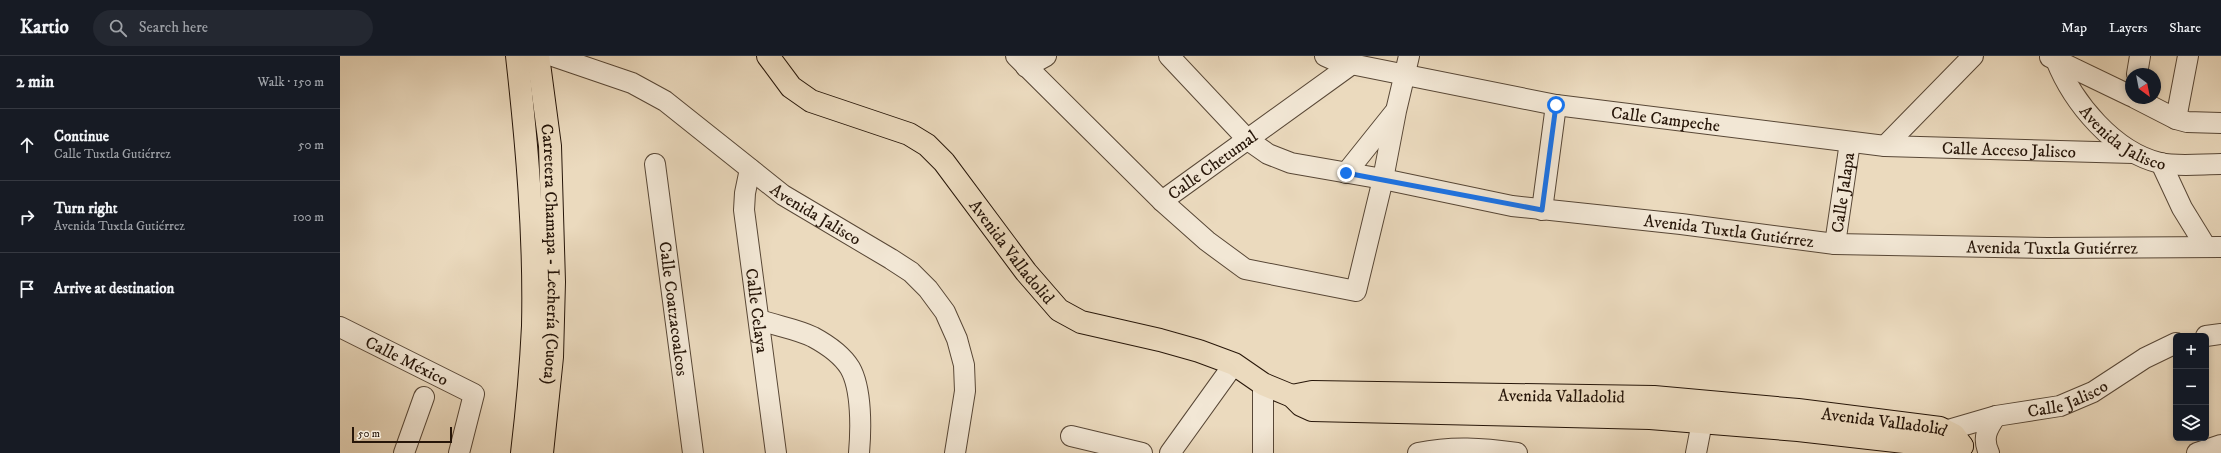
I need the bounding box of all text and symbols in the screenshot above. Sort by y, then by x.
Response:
search box [93,10,373,46]
text: Kartio [20,16,69,39]
icon: search [107,17,129,39]
text: Search here [139,18,208,37]
text: Map [2061,19,2087,37]
text: Layers [2109,19,2147,37]
text: Share [2169,19,2201,37]
north arrow [2125,68,2161,104]
text: 2 min [16,71,54,93]
text: Walk · 150 m [258,74,324,90]
route start [1547,96,1565,114]
street label: Avenida Jalisco [2074,101,2168,176]
street label: Calle Campeche [1610,102,1721,137]
street label: Carretera Chamapa - Lechería (Cuota) [535,122,564,386]
street label: Calle Chetumal [1164,126,1262,205]
text: Continue [54,127,109,146]
icon: ahead [16,134,38,156]
text: 50 m [298,137,324,153]
street label: Calle Acceso Jalisco [1942,138,2076,163]
text: Calle Tuxtla Gutiérrez [54,146,171,162]
street label: Calle Jalapa [1827,150,1860,234]
route end [1337,164,1355,182]
street label: Avenida Jalisco [765,179,865,251]
street label: Avenida Valladolid [964,195,1059,309]
text: Turn right [54,199,117,218]
icon: right [16,206,38,228]
text: 100 m [293,209,324,225]
street label: Avenida Tuxtla Gutiérrez [1643,210,1816,253]
text: Avenida Tuxtla Gutiérrez [54,218,185,234]
street label: Avenida Tuxtla Gutiérrez [1966,236,2139,260]
street label: Calle Coatzacoalcos [653,240,693,378]
street label: Calle Celaya [740,267,773,355]
icon: arrive [16,278,38,300]
text: Arrive at destination [54,279,174,298]
street label: Calle México [361,331,452,391]
map controls [2173,333,2209,441]
button: + [2173,333,2209,369]
button: − [2173,369,2209,405]
street label: Calle Jalisco [2026,375,2112,423]
street label: Avenida Valladolid [1498,385,1626,409]
street label: Avenida Valladolid [1820,403,1951,442]
button: layers [2173,405,2209,441]
scale bar [352,425,452,444]
text: 50 m [358,427,380,441]

